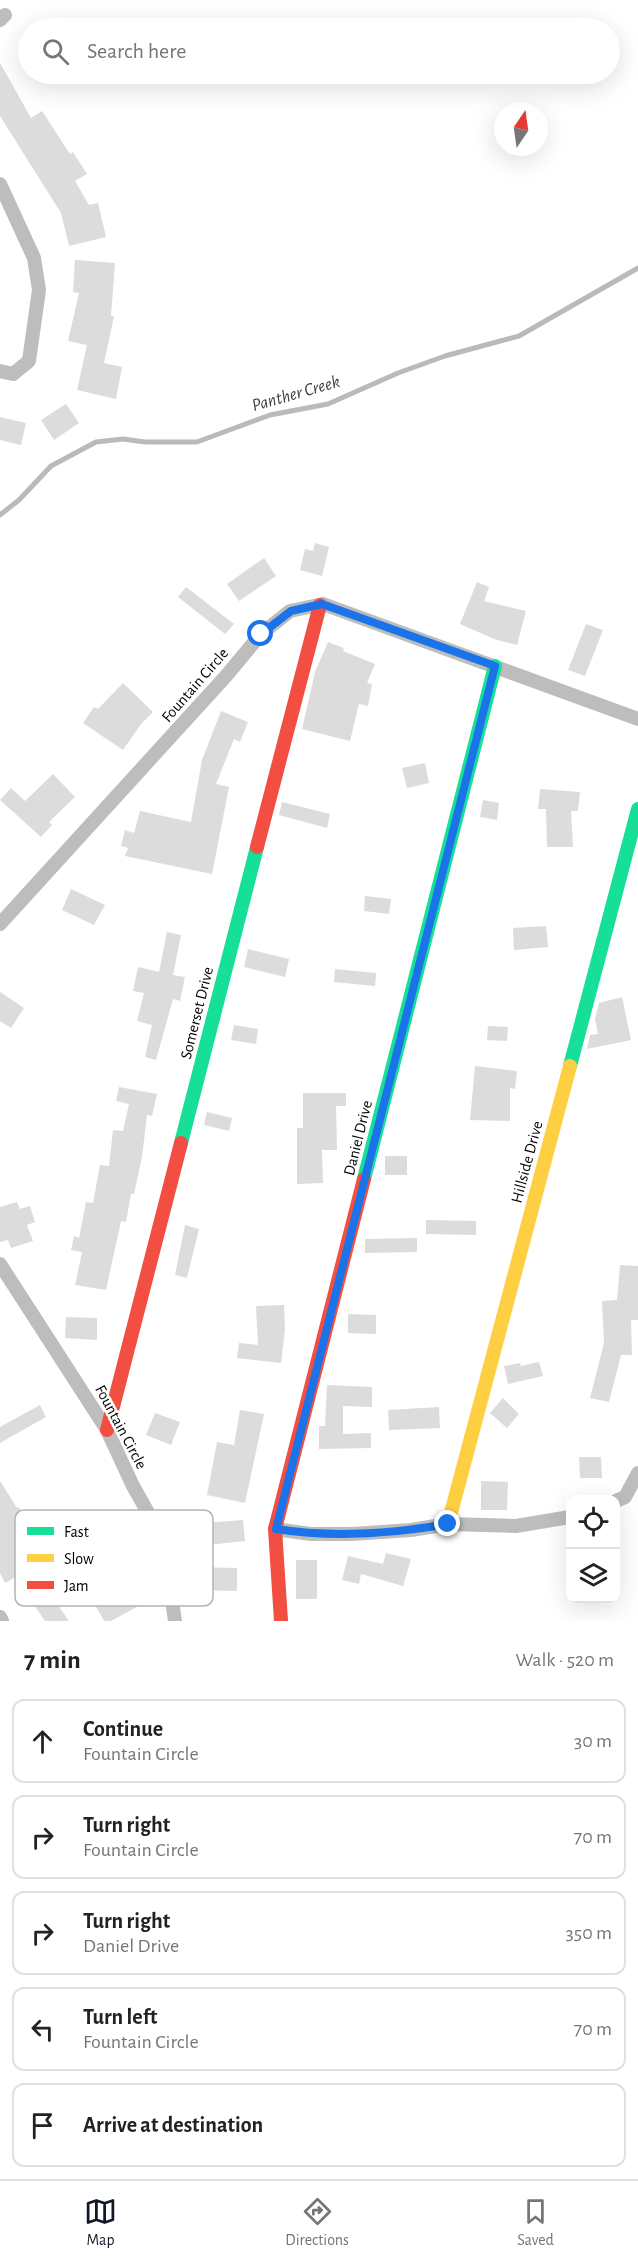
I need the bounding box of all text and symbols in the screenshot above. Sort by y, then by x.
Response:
search box [18,18,620,84]
icon: search [39,35,72,68]
text: Search here [87,40,186,62]
north arrow [494,102,548,156]
water label: Panther Creek [250,373,342,415]
route start [247,620,273,646]
street label: Fountain Circle [159,645,231,725]
street label: Somerset Drive [178,965,216,1061]
street label: Daniel Drive [341,1099,375,1177]
street label: Hillside Drive [508,1119,546,1205]
street label: Fountain Circle [92,1382,150,1472]
map controls [566,1495,620,1603]
button: locate [566,1495,620,1549]
legend [15,1510,213,1606]
route end [434,1510,460,1536]
text: Fast [64,1524,89,1540]
button: layers [566,1549,620,1603]
text: Slow [64,1551,94,1567]
text: Jam [64,1578,89,1594]
text: 7 min [24,1647,81,1673]
text: Walk · 520 m [515,1650,614,1670]
text: Continue [83,1718,163,1740]
icon: ahead [26,1725,59,1758]
text: 30 m [574,1731,612,1751]
text: Fountain Circle [83,1744,199,1764]
text: Turn right [83,1814,170,1836]
icon: right [26,1821,59,1854]
text: 70 m [574,1827,612,1847]
text: Fountain Circle [83,1840,199,1860]
text: Turn right [83,1910,170,1932]
icon: right [26,1917,59,1950]
text: 350 m [566,1923,612,1943]
text: Daniel Drive [83,1936,179,1956]
text: Turn left [83,2006,157,2028]
icon: left [26,2013,59,2046]
text: 70 m [574,2019,612,2039]
text: Fountain Circle [83,2032,199,2052]
icon: arrive [26,2109,59,2142]
text: Arrive at destination [83,2114,263,2136]
tab: Map [84,2195,117,2250]
tab: Directions [285,2195,349,2250]
tab: Saved [517,2195,554,2250]

